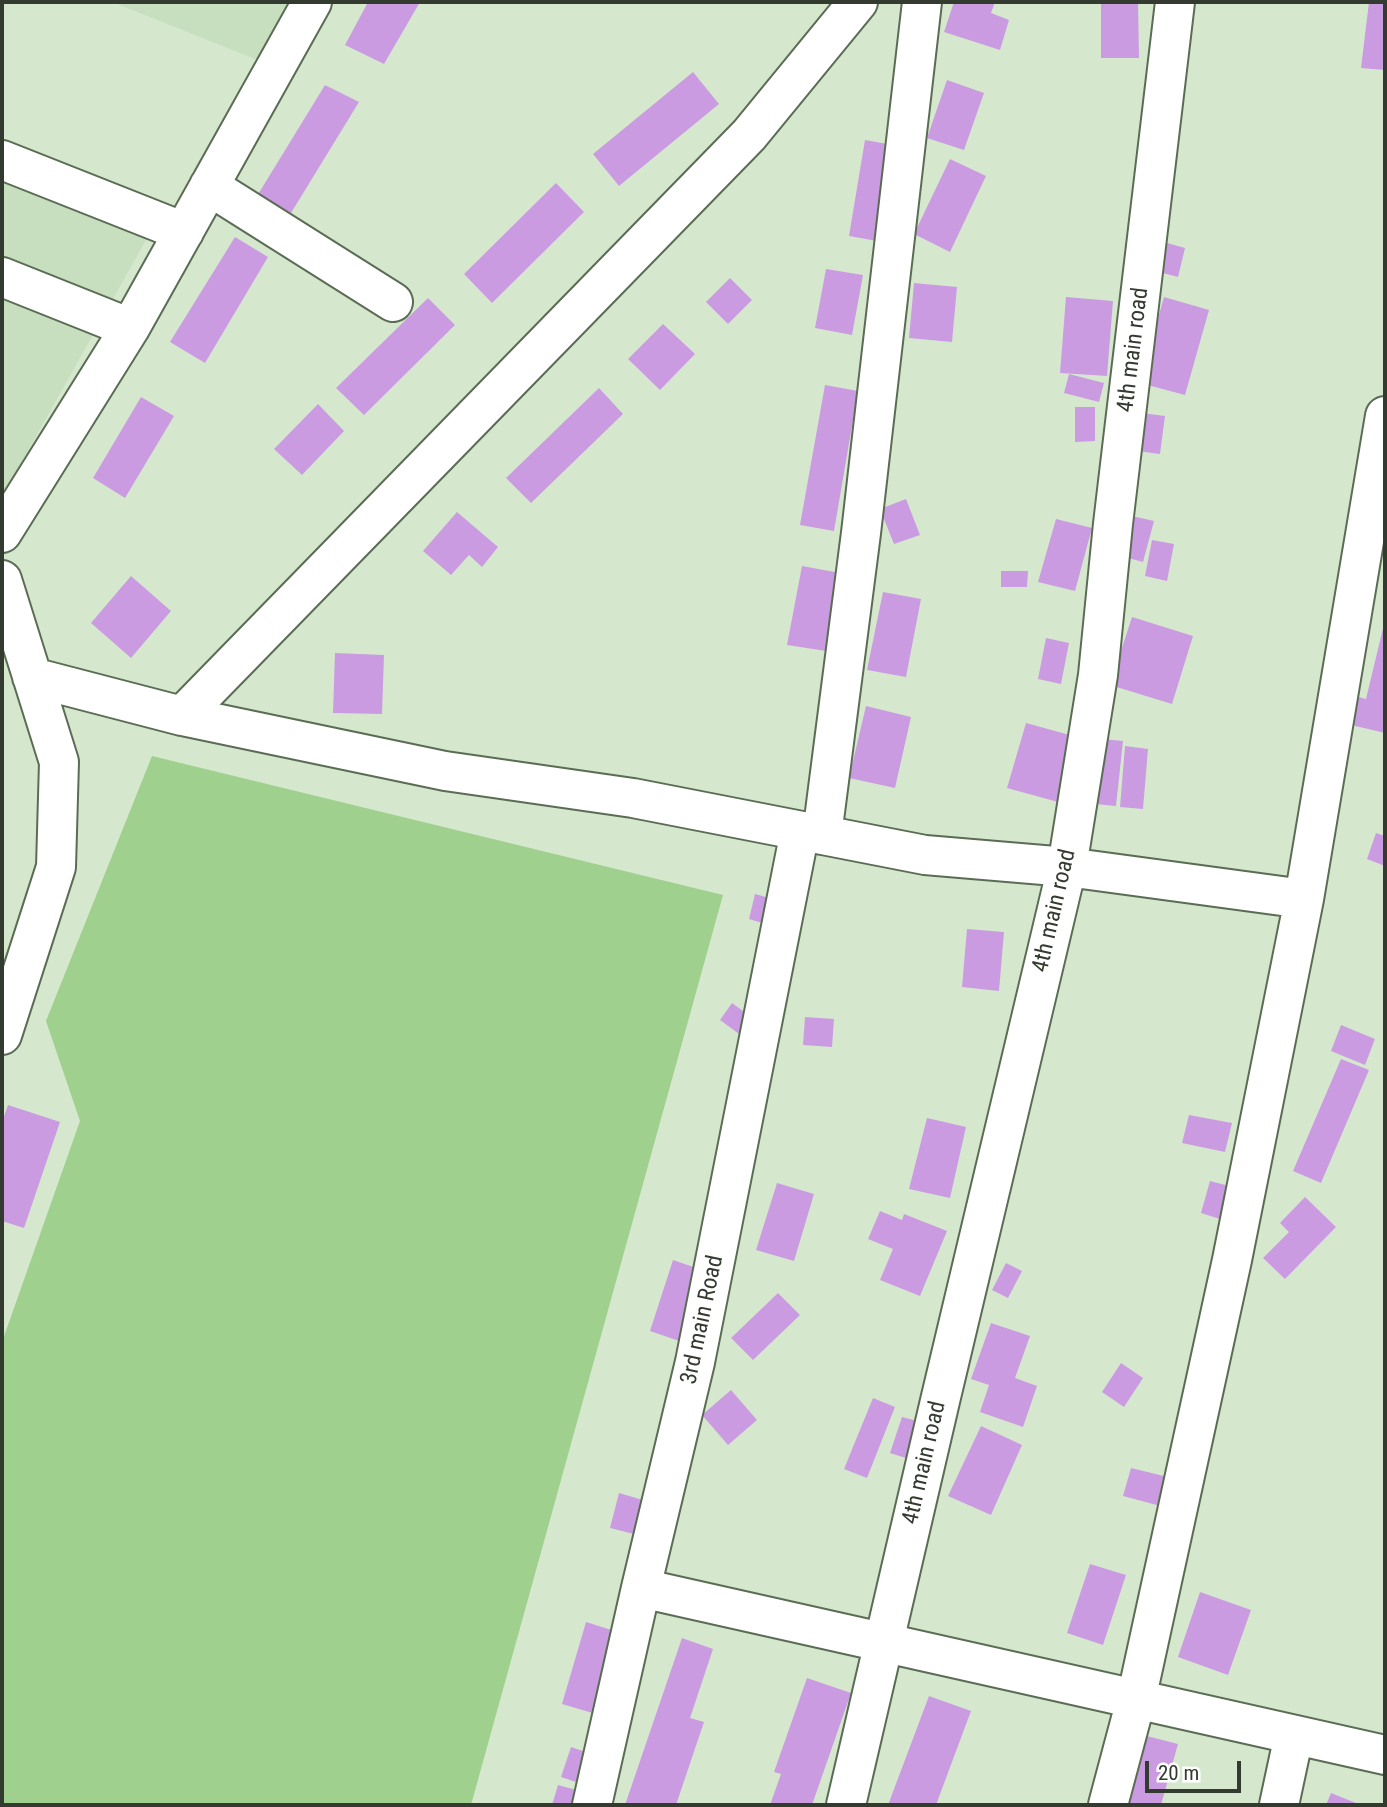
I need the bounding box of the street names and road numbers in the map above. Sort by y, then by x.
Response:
street label: 4th main road [1113,286,1155,414]
street label: 4th main road [1027,847,1083,975]
street label: 3rd main Road [676,1253,730,1387]
street label: 4th main road [897,1399,953,1527]

